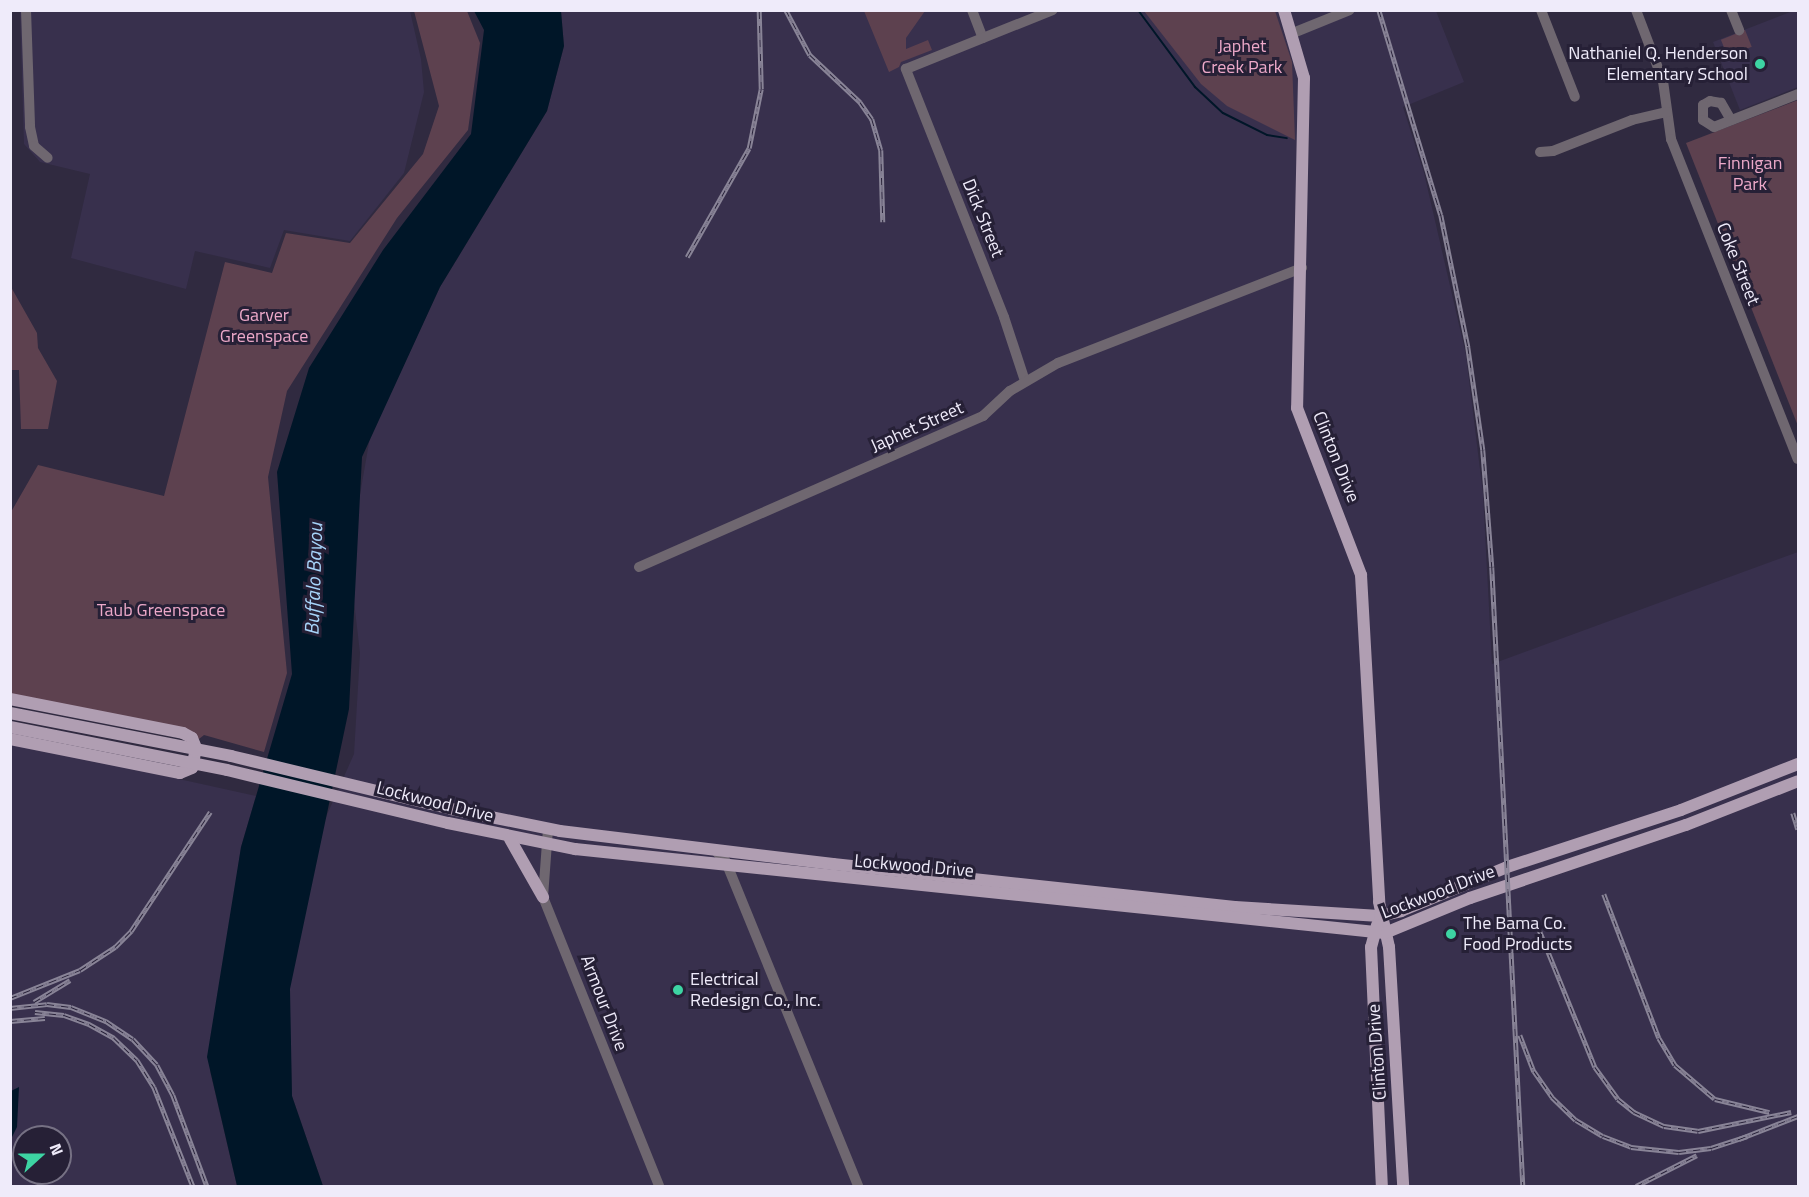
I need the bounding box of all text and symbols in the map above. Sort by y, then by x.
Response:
park label: Japhet Creek Park [1202,36,1282,78]
place label: Nathaniel Q. Henderson Elementary School [1568,43,1748,86]
marker: Nathaniel Q. Henderson Elementary School [1753,57,1767,71]
park label: Finnigan Park [1718,153,1782,195]
street label: Dick Street [958,176,1008,260]
street label: Coke Street [1712,220,1764,308]
park label: Garver Greenspace [220,305,308,348]
street label: Japhet Street [867,397,967,457]
street label: Clinton Drive [1308,408,1364,506]
water label: Buffalo Bayou [299,522,327,636]
park label: Taub Greenspace [97,599,225,621]
street label: Lockwood Drive [374,777,496,827]
street label: Lockwood Drive [853,850,975,882]
street label: Lockwood Drive [1378,860,1498,924]
place label: The Bama Co. Food Products [1463,913,1572,956]
marker: The Bama Co. Food Products [1444,927,1458,941]
street label: Armour Drive [576,952,632,1054]
place label: Electrical Redesign Co., Inc. [690,969,821,1012]
marker: Electrical Redesign Co., Inc. [671,983,685,997]
street label: Clinton Drive [1363,1003,1391,1101]
north arrow [12,1125,72,1185]
text: N [44,1140,70,1159]

